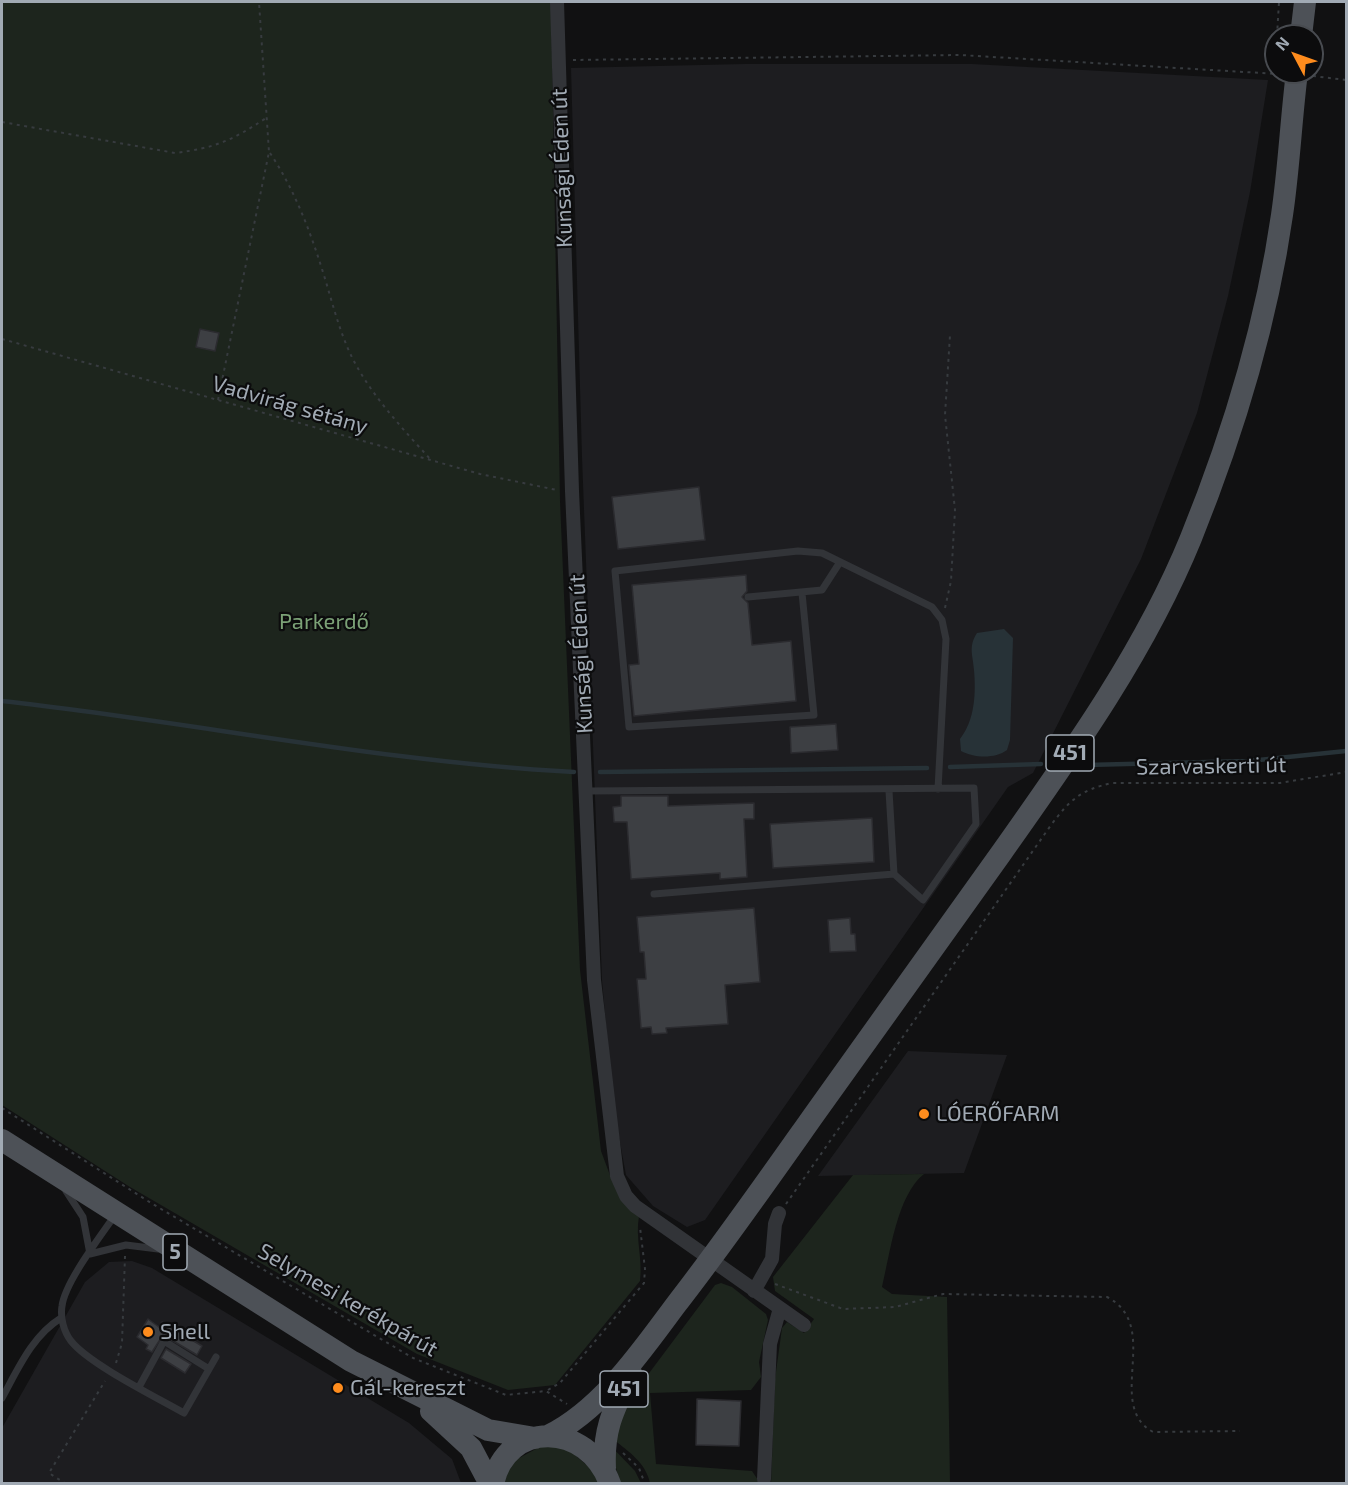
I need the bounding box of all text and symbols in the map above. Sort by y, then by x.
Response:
north arrow [1264,24,1324,84]
text: N [1271,33,1293,54]
street label: Kunsági Éden út [546,88,578,248]
street label: Vadvirág sétány [209,370,371,440]
street label: Kunsági Éden út [564,574,598,734]
park label: Parkerdő [279,609,369,635]
road number: 451 [1046,735,1094,771]
street label: Szarvaskerti út [1136,751,1286,781]
place label: LÓERŐFARM [936,1101,1060,1127]
marker: LÓERŐFARM [917,1107,931,1121]
road number: 5 [163,1234,187,1270]
street label: Selymesi kerékpárút [253,1238,443,1362]
place label: Shell [160,1319,210,1345]
marker: Shell [141,1325,155,1339]
road number: 451 [600,1371,648,1407]
place label: Gál-kereszt [350,1375,466,1401]
marker: Gál-kereszt [331,1381,345,1395]

